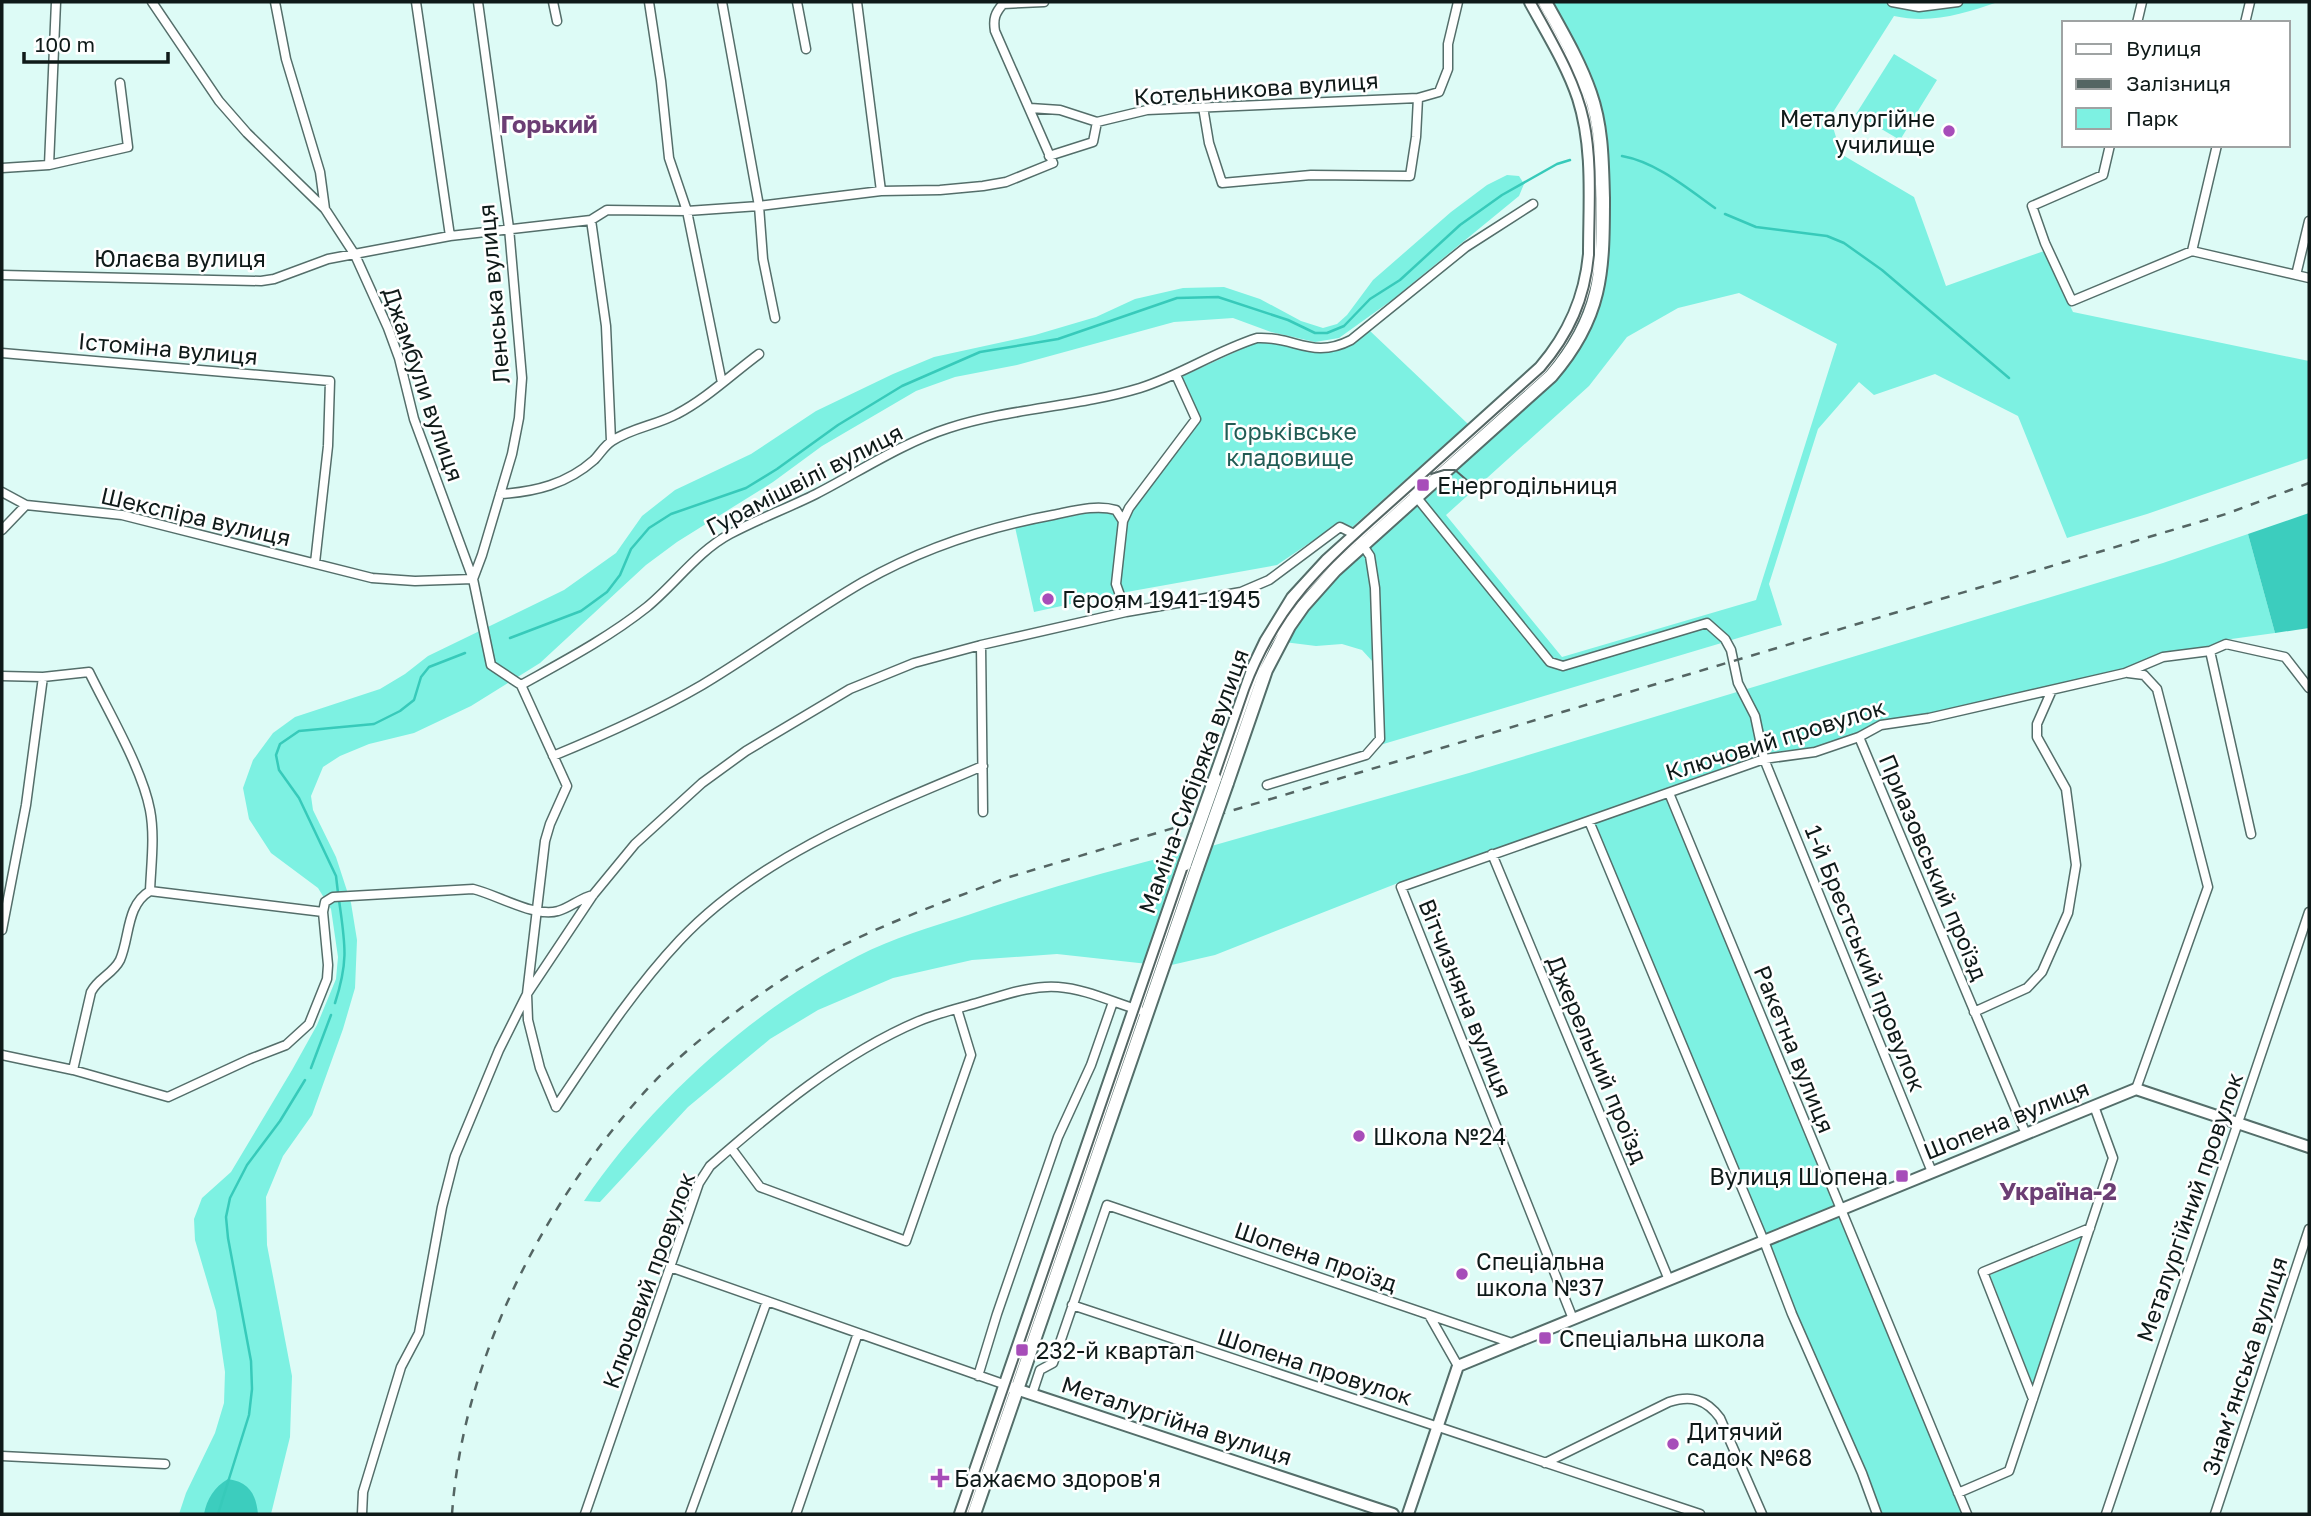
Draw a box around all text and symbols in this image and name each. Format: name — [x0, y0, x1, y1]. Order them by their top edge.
scale bar — [24, 21, 168, 65]
legend — [2062, 21, 2290, 147]
text: 100 m — [35, 31, 95, 57]
text: Вулиця — [2126, 35, 2202, 61]
street label: Котельникова вулиця — [1133, 65, 1379, 111]
text: Залізниця — [2126, 70, 2231, 96]
place label: Металургійне училище — [1780, 104, 1935, 158]
text: Парк — [2126, 105, 2179, 131]
district label: Горький — [500, 109, 598, 138]
marker: Металургійне училище — [1941, 123, 1957, 139]
street label: Ленська вулиця — [471, 203, 515, 385]
street label: Юлаєва вулиця — [94, 244, 266, 272]
street label: Джамбули вулиця — [378, 283, 470, 485]
street label: Істоміна вулиця — [77, 326, 259, 370]
street label: Гурамішвілі вулиця — [701, 417, 907, 541]
park label: Горьківське кладовище — [1223, 417, 1357, 471]
place label: Енергодільниця — [1437, 471, 1618, 499]
marker: Енергодільниця — [1415, 477, 1431, 493]
street label: Шекспіра вулиця — [98, 481, 294, 551]
place label: Героям 1941-1945 — [1062, 585, 1261, 613]
marker: Героям 1941-1945 — [1040, 591, 1056, 607]
street label: Маміна-Сибіряка вулиця — [1132, 645, 1254, 917]
street label: Ключовий провулок — [1662, 692, 1888, 786]
street label: Приазовський проїзд — [1874, 750, 1994, 984]
street label: 1-й Брестський провулок — [1800, 821, 1932, 1095]
street label: Вітчизняна вулиця — [1413, 895, 1519, 1101]
street label: Джерельний проїзд — [1542, 951, 1654, 1167]
street label: Ракетна вулиця — [1749, 961, 1841, 1137]
street label: Металургійний провулок — [2130, 1069, 2248, 1345]
street label: Шопена вулиця — [1919, 1073, 2093, 1165]
place label: Школа №24 — [1373, 1122, 1506, 1150]
marker: Школа №24 — [1351, 1128, 1367, 1144]
place label: Вулиця Шопена — [1709, 1162, 1888, 1190]
street label: Ключовий провулок — [596, 1168, 700, 1392]
marker: Вулиця Шопена — [1894, 1168, 1910, 1184]
district label: Україна-2 — [1999, 1176, 2117, 1205]
street label: Шопена проїзд — [1231, 1215, 1401, 1297]
place label: Спеціальна школа №37 — [1476, 1247, 1605, 1301]
street label: Знам’янська вулиця — [2195, 1253, 2293, 1479]
marker: Спеціальна школа №37 — [1454, 1266, 1470, 1282]
street label: Шопена провулок — [1214, 1321, 1416, 1411]
place label: Спеціальна школа — [1559, 1324, 1765, 1352]
marker: Спеціальна школа — [1537, 1330, 1553, 1346]
place label: 232-й квартал — [1036, 1336, 1195, 1364]
marker: 232-й квартал — [1014, 1342, 1030, 1358]
street label: Металургійна вулиця — [1058, 1369, 1296, 1471]
place label: Дитячий садок №68 — [1687, 1417, 1812, 1471]
marker: Дитячий садок №68 — [1665, 1436, 1681, 1452]
place label: Бажаємо здоров'я — [954, 1464, 1161, 1492]
marker: Бажаємо здоров'я — [932, 1470, 948, 1486]

